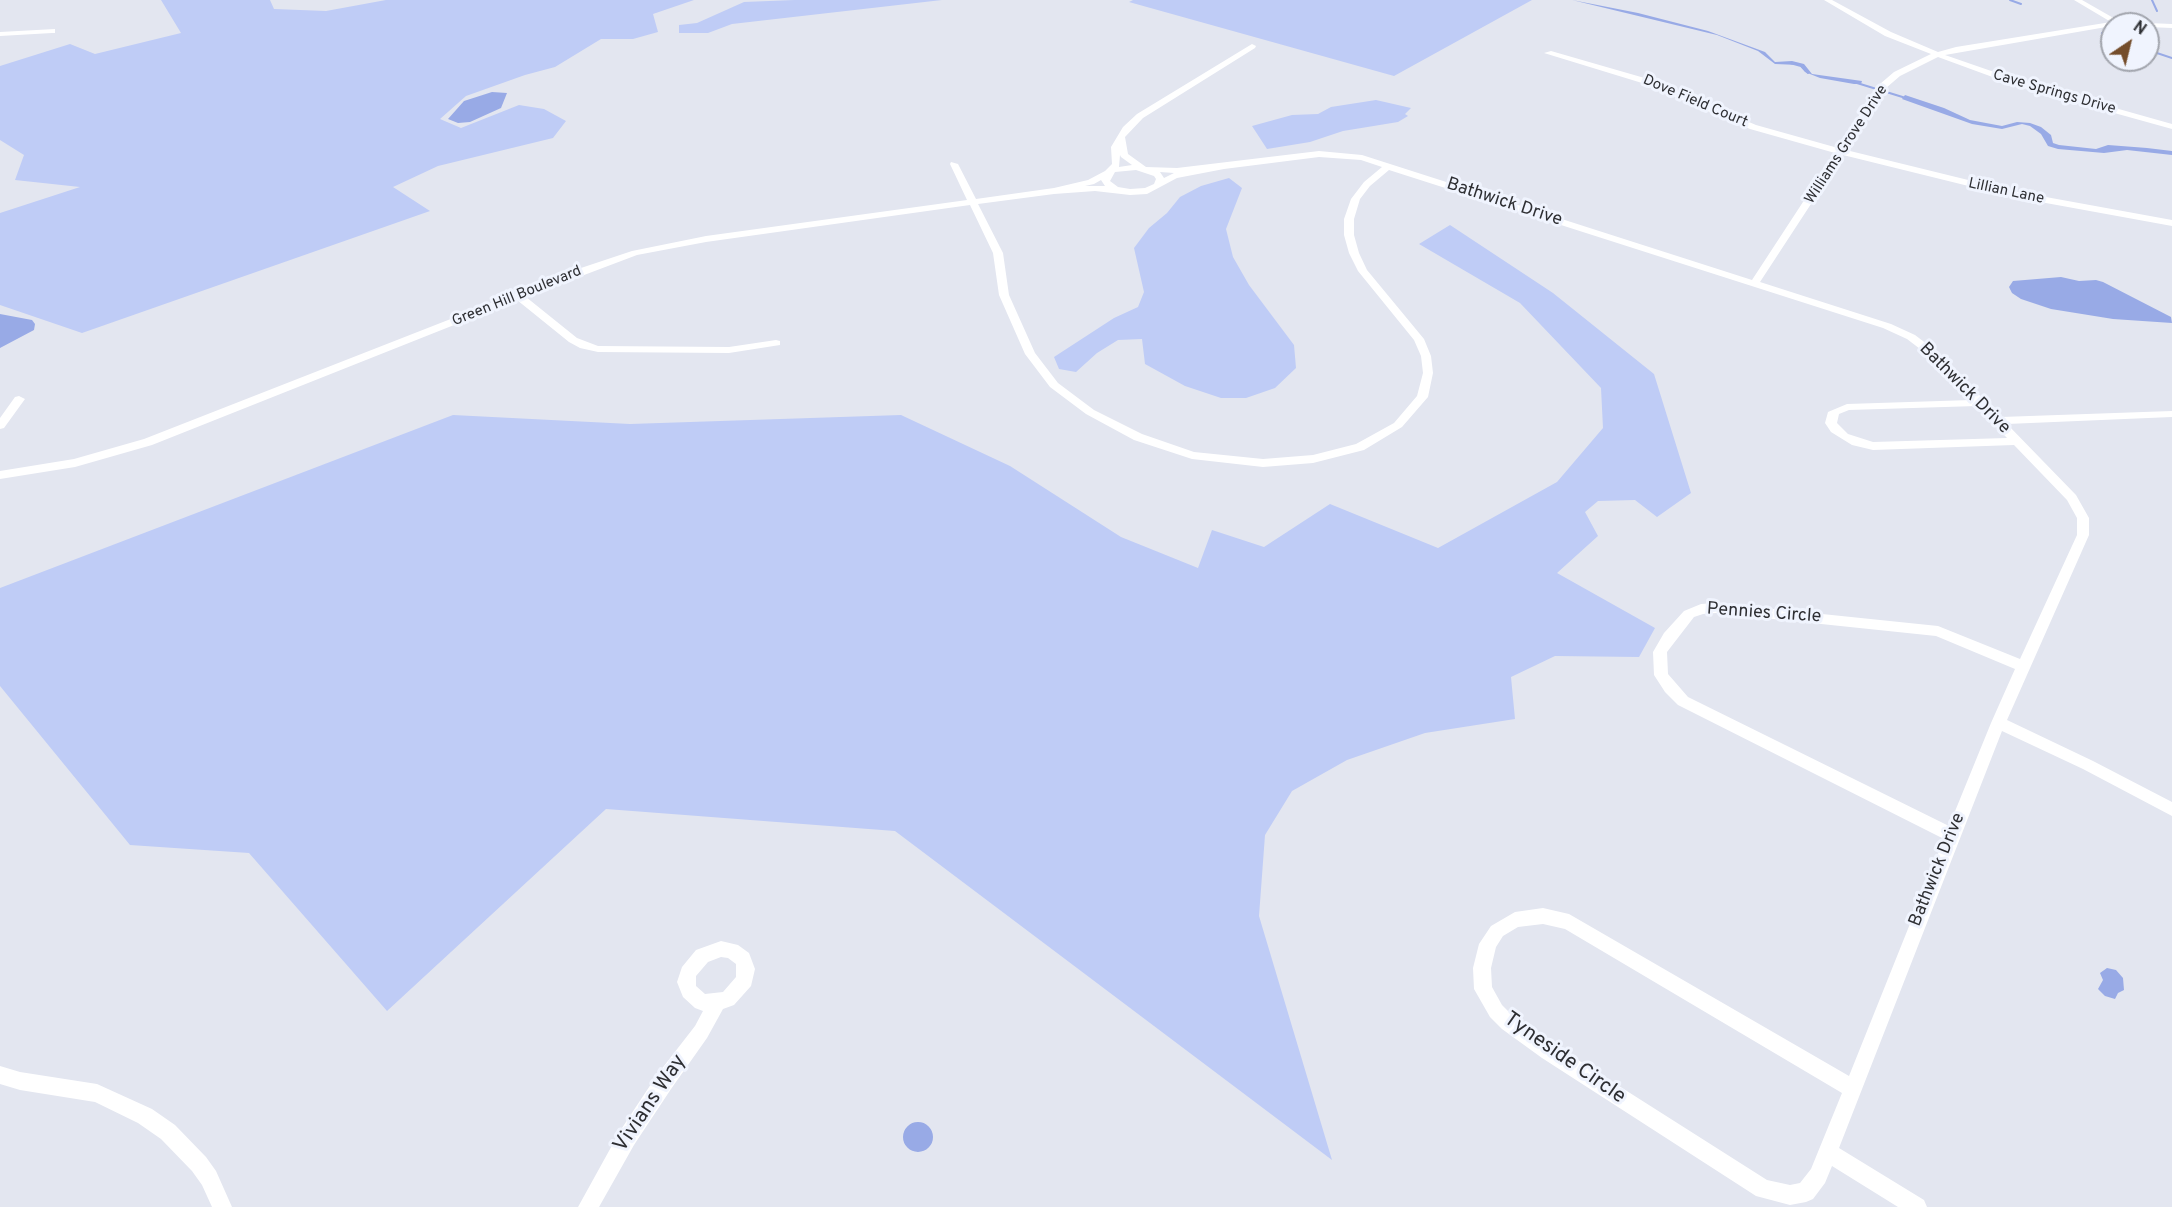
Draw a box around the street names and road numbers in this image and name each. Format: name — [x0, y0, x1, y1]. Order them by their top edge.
street label: Cave Springs Drive — [1991, 67, 2117, 119]
street label: Dove Field Court — [1640, 72, 1750, 132]
street label: Williams Grove Drive — [1802, 82, 1892, 208]
street label: Bathwick Drive — [1443, 174, 1565, 232]
street label: Lillian Lane — [1966, 175, 2046, 209]
street label: Green Hill Boulevard — [450, 263, 584, 331]
street label: Bathwick Drive — [1914, 339, 2014, 439]
street label: Pennies Circle — [1706, 599, 1822, 629]
street label: Bathwick Drive — [1905, 810, 1971, 930]
street label: Tyneside Circle — [1498, 1008, 1630, 1110]
street label: Vivians Way — [609, 1050, 693, 1158]

